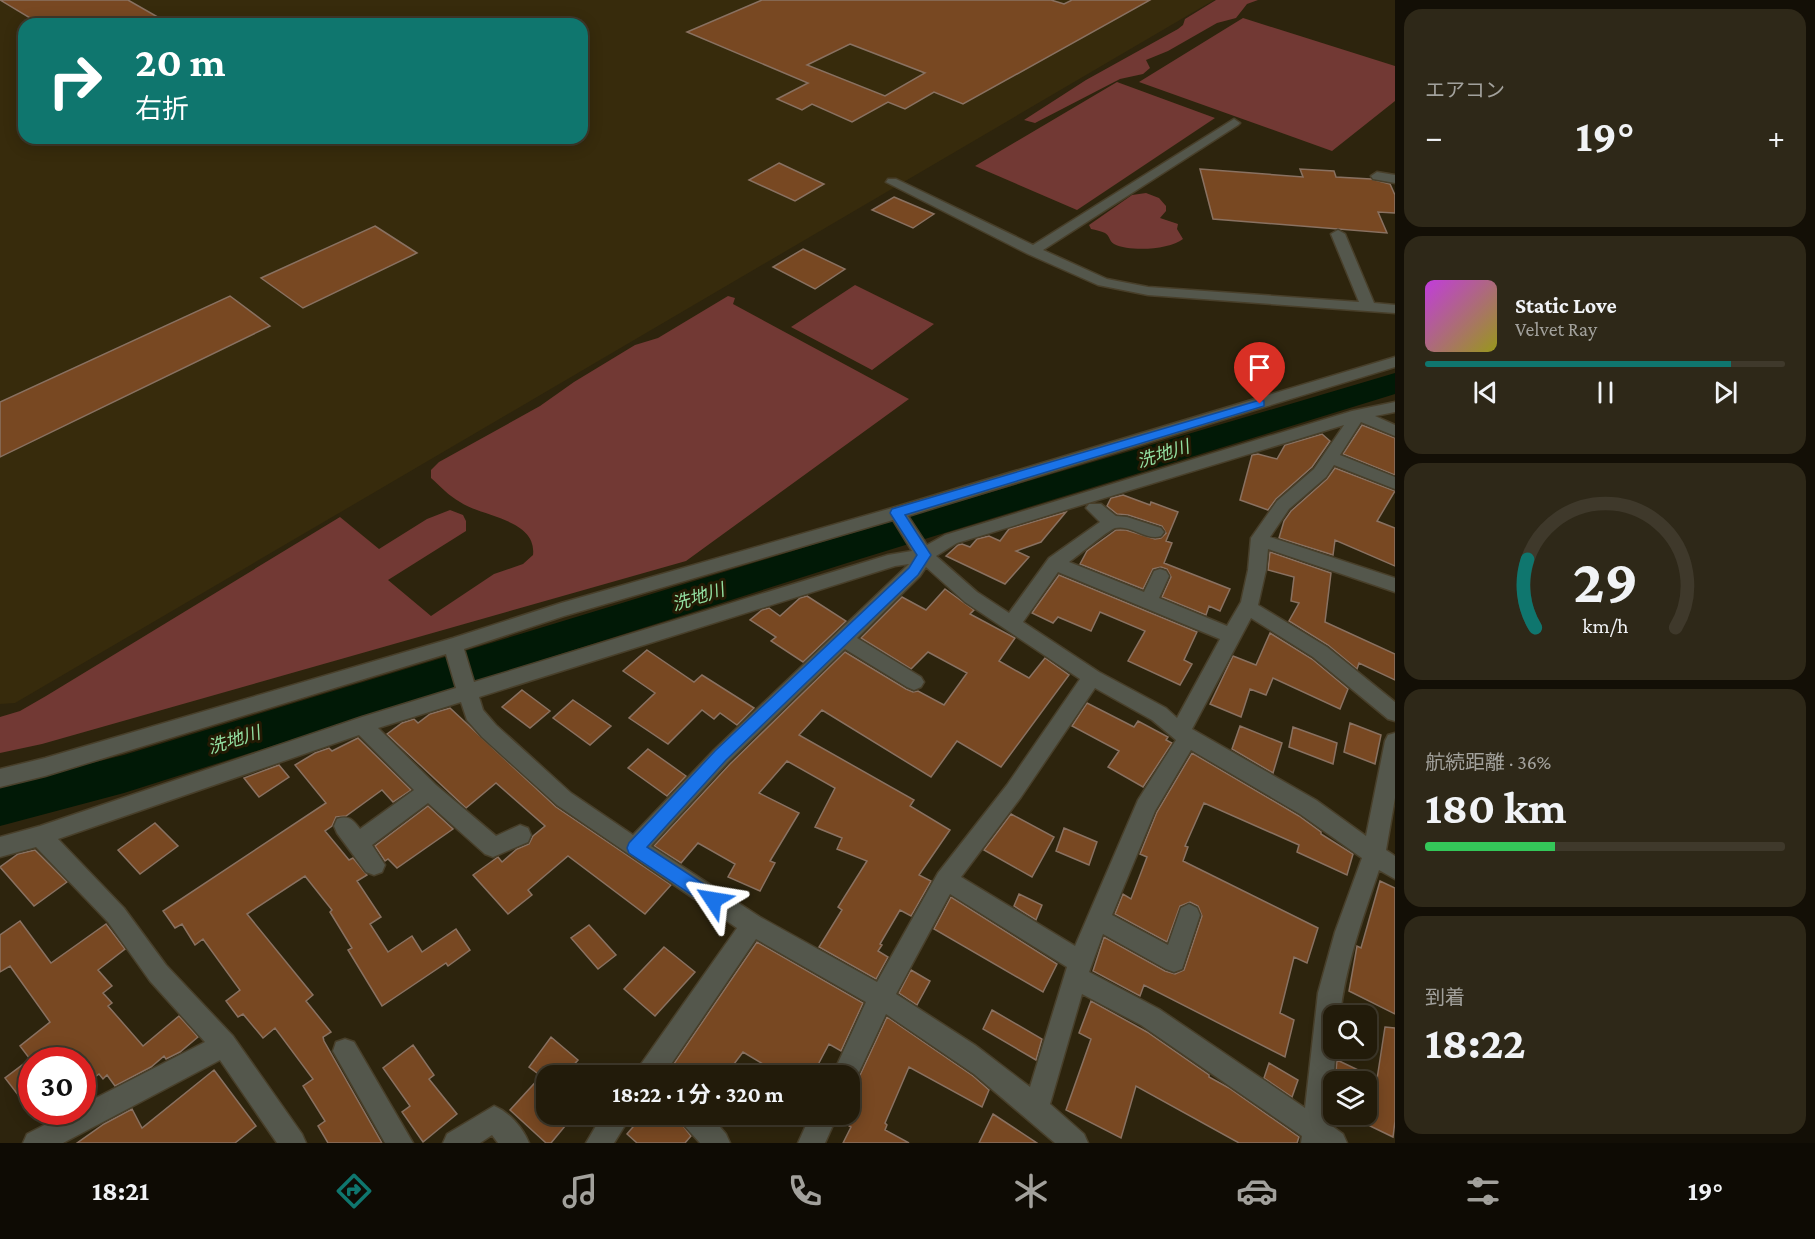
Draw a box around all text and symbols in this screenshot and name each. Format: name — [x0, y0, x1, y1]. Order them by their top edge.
text: 20 m — [135, 38, 226, 85]
icon: right — [36, 42, 114, 120]
text: エアコン — [1425, 79, 1505, 101]
text: 右折 — [135, 94, 189, 124]
text: 19° — [1576, 111, 1634, 161]
text: − — [1425, 118, 1442, 155]
text: + — [1768, 118, 1785, 155]
text: Static Love — [1515, 293, 1617, 318]
text: Velvet Ray — [1515, 318, 1597, 340]
pin — [1234, 342, 1285, 404]
icon: arrive — [1243, 351, 1276, 384]
icon: previous — [1469, 376, 1502, 409]
icon: pause — [1589, 376, 1622, 409]
icon: next — [1709, 376, 1742, 409]
water label: 洗地川 — [1134, 436, 1194, 471]
text: 29 — [1572, 547, 1638, 616]
water label: 洗地川 — [669, 579, 729, 614]
text: km/h — [1582, 615, 1629, 639]
water label: 洗地川 — [205, 722, 265, 757]
text: 航続距離 · 36% — [1425, 751, 1551, 773]
text: 180 km — [1425, 783, 1567, 833]
position arrow — [681, 868, 745, 932]
text: 到着 — [1425, 986, 1465, 1008]
map controls — [1323, 1005, 1377, 1125]
button: search — [1323, 1005, 1377, 1059]
text: 18:22 — [1425, 1018, 1526, 1068]
speed limit sign: 30 — [18, 1047, 96, 1125]
button: layers — [1323, 1071, 1377, 1125]
text: 18:22 · 1 分 · 320 m — [612, 1082, 784, 1107]
icon: directions — [333, 1170, 375, 1212]
icon: music — [559, 1170, 601, 1212]
icon: phone — [784, 1170, 826, 1212]
icon: climate — [1010, 1170, 1052, 1212]
icon: car — [1236, 1170, 1278, 1212]
icon: filters — [1462, 1170, 1504, 1212]
text: 18:21 — [92, 1176, 149, 1206]
text: 19° — [1688, 1176, 1723, 1206]

